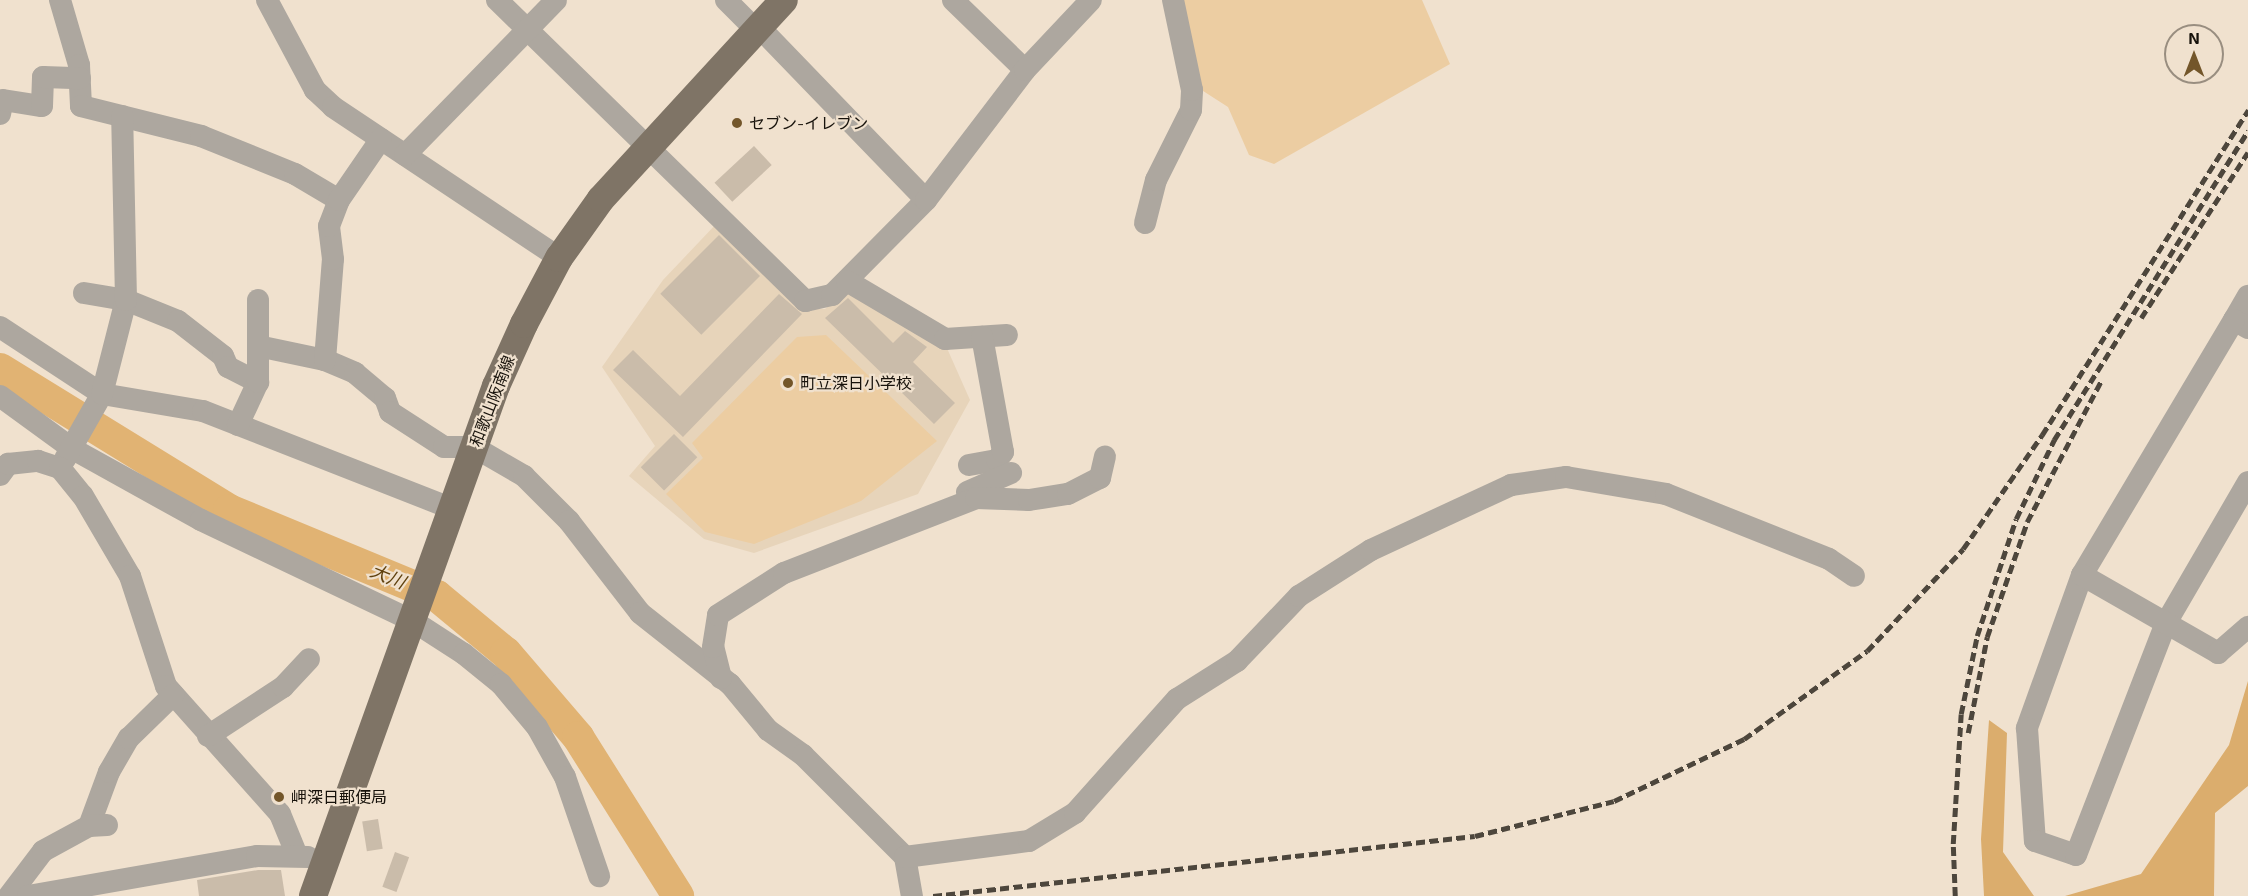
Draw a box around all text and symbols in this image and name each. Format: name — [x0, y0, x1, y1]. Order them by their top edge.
north arrow — [2164, 24, 2224, 84]
text: N — [2188, 28, 2200, 47]
place label: セブン-イレブン — [749, 113, 868, 133]
marker: セブン-イレブン — [730, 116, 744, 130]
street label: 和歌山阪南線 — [466, 353, 518, 449]
place label: 町立深日小学校 — [800, 373, 912, 393]
marker: 町立深日小学校 — [781, 376, 795, 390]
water label: 大川 — [367, 559, 409, 593]
place label: 岬深日郵便局 — [291, 787, 387, 807]
marker: 岬深日郵便局 — [272, 790, 286, 804]

